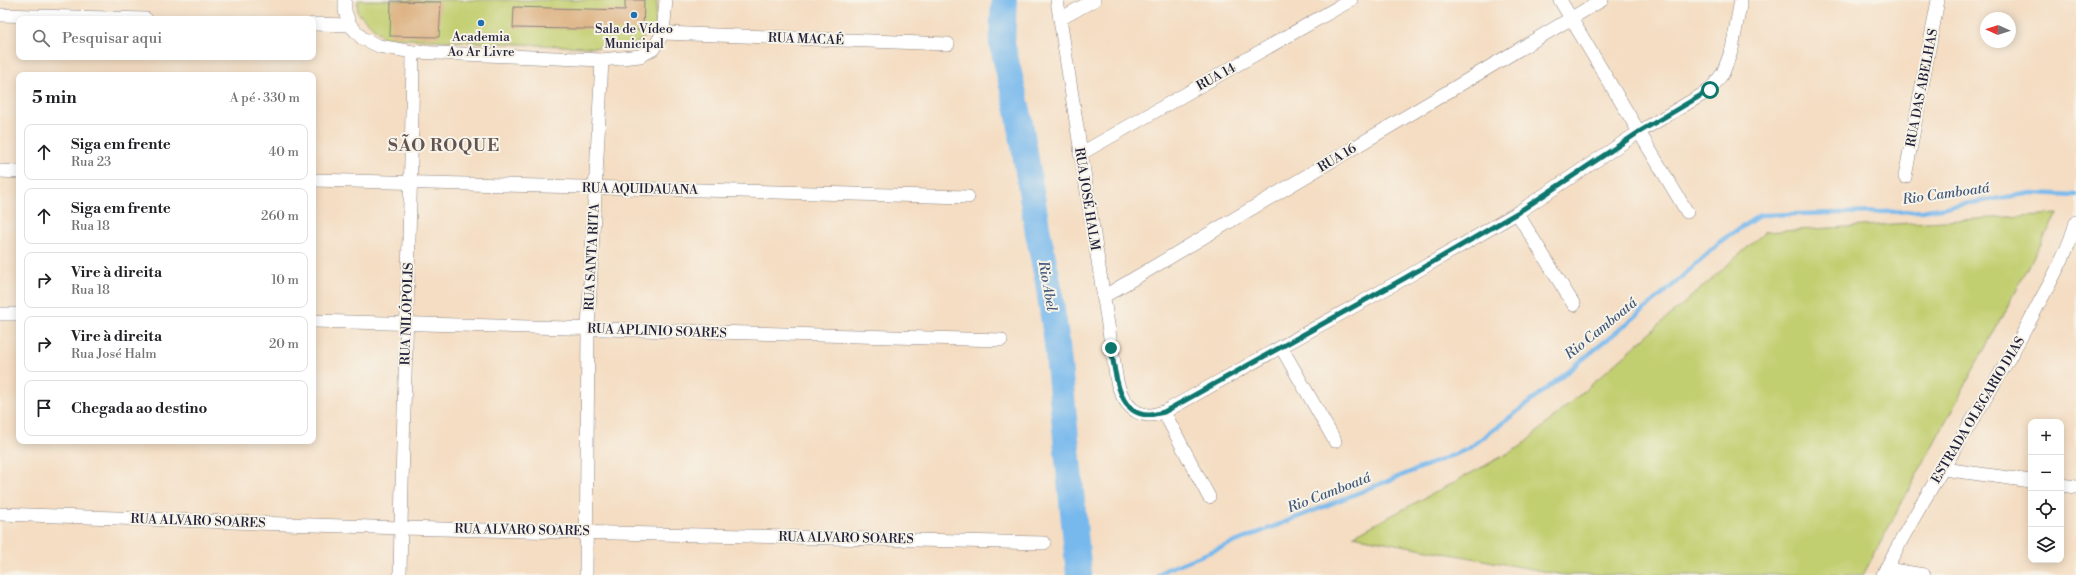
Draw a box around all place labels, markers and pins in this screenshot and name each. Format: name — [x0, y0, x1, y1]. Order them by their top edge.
marker: Sala de Vídeo Municipal — [629, 10, 639, 20]
marker: Academia Ao Ar Livre — [476, 18, 486, 28]
place label: Sala de Vídeo Municipal — [595, 21, 673, 52]
place label: Academia Ao Ar Livre — [446, 29, 515, 60]

